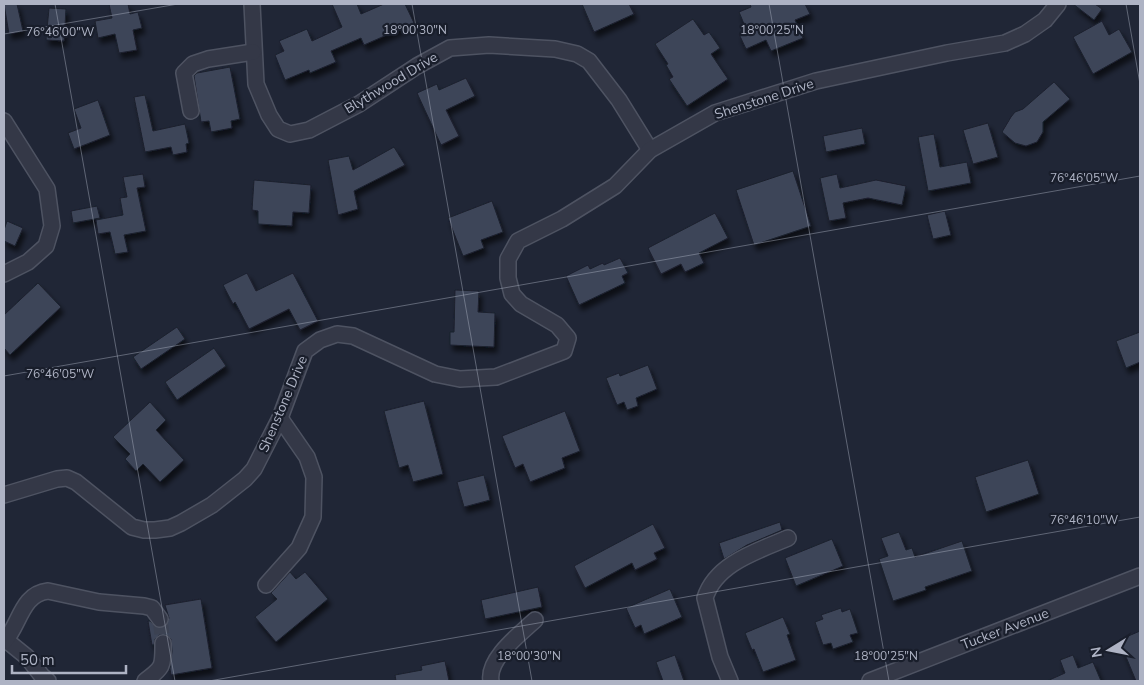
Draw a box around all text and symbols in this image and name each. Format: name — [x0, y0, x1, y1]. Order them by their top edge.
text: 18°00'30"N — [383, 22, 447, 38]
text: 18°00'25"N — [740, 22, 804, 38]
text: 76°46'00"W — [26, 24, 94, 40]
street label: Blythwood Drive — [341, 48, 441, 118]
street label: Shenstone Drive — [712, 74, 816, 124]
text: 76°46'05"W — [1050, 170, 1118, 186]
street label: Shenstone Drive — [254, 353, 312, 455]
text: 76°46'05"W — [26, 366, 94, 382]
text: 76°46'10"W — [1050, 512, 1118, 528]
street label: Tucker Avenue — [959, 604, 1051, 654]
north arrow — [1084, 625, 1134, 675]
scale bar — [12, 642, 126, 674]
text: N — [1086, 645, 1107, 659]
text: 18°00'30"N — [497, 648, 561, 664]
text: 18°00'25"N — [854, 648, 918, 664]
text: 50 m — [20, 650, 55, 670]

